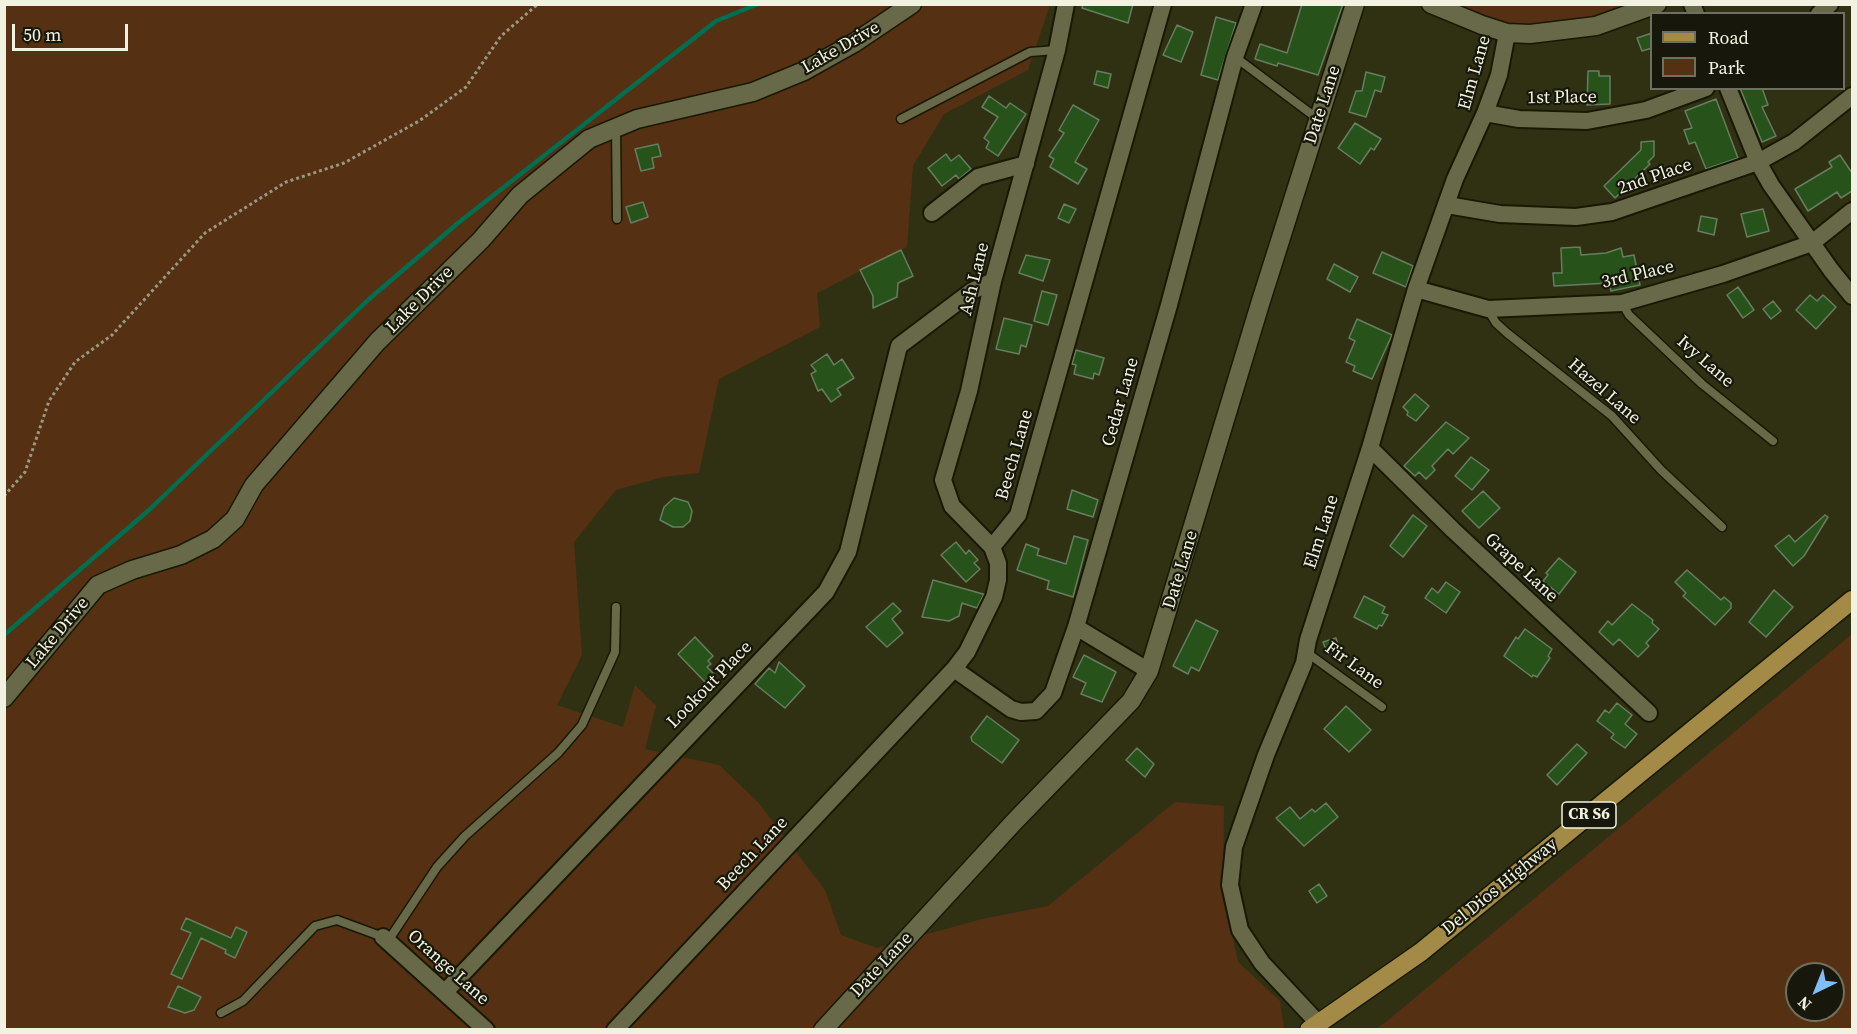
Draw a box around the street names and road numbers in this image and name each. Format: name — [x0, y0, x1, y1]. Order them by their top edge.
street label: Lake Drive — [798, 17, 884, 79]
street label: Elm Lane — [1454, 33, 1496, 113]
street label: Date Lane — [1300, 63, 1346, 147]
street label: 1st Place — [1527, 87, 1597, 109]
street label: 2nd Place — [1615, 154, 1695, 200]
street label: Ash Lane — [956, 240, 994, 318]
street label: 3rd Place — [1600, 256, 1676, 294]
street label: Lake Drive — [382, 262, 458, 338]
street label: Ivy Lane — [1672, 331, 1738, 393]
street label: Hazel Lane — [1563, 354, 1645, 430]
street label: Cedar Lane — [1098, 355, 1144, 449]
street label: Beech Lane — [992, 407, 1038, 503]
street label: Elm Lane — [1300, 492, 1344, 572]
street label: Date Lane — [1159, 528, 1203, 612]
street label: Grape Lane — [1480, 529, 1562, 607]
street label: Lake Drive — [22, 593, 94, 673]
street label: Lookout Place — [663, 637, 757, 733]
street label: Fir Lane — [1320, 637, 1388, 695]
road number: CR S6 — [1562, 802, 1616, 828]
street label: Beech Lane — [713, 813, 793, 895]
street label: Del Dios Highway — [1438, 834, 1562, 940]
street label: Orange Lane — [403, 926, 493, 1010]
street label: Date Lane — [846, 928, 918, 1002]

